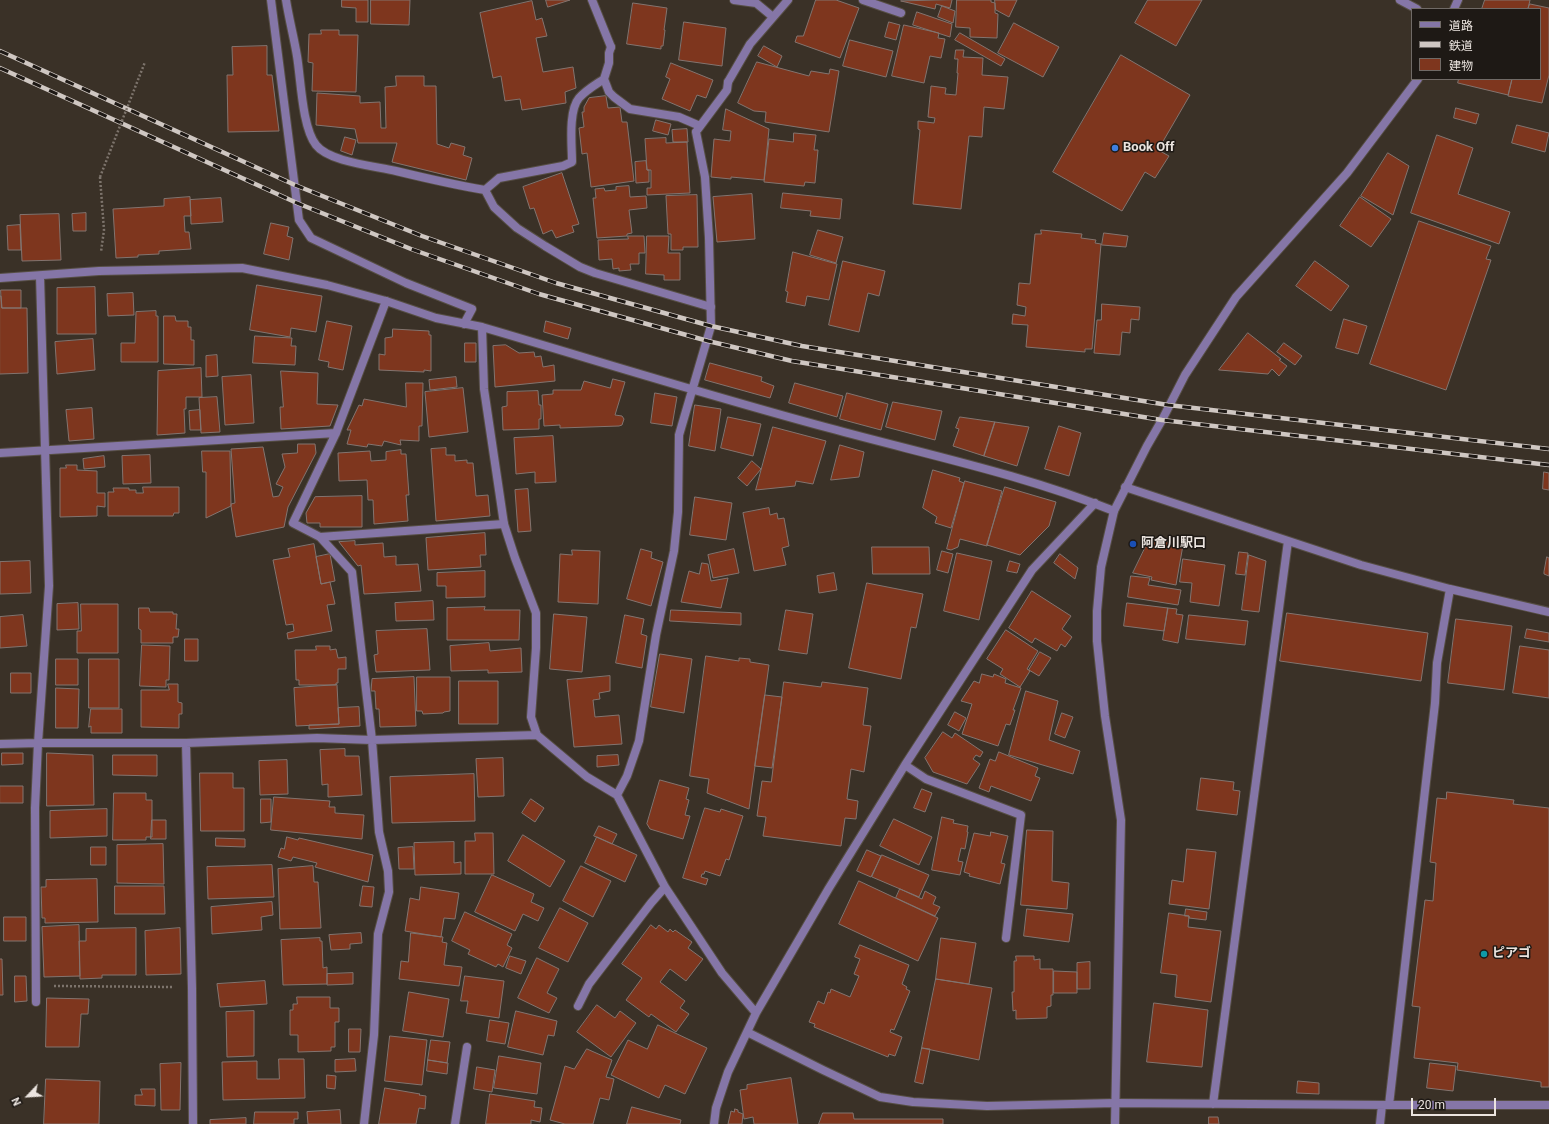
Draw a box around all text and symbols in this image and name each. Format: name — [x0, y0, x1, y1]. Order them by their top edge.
legend — [1411, 8, 1541, 80]
text: 道路 — [1449, 19, 1473, 33]
text: 鉄道 — [1449, 39, 1473, 53]
text: 建物 — [1449, 59, 1473, 73]
place label: Book Off — [1123, 140, 1174, 156]
marker: Book Off — [1110, 143, 1120, 153]
place label: 阿倉川駅口 — [1141, 536, 1206, 552]
marker: 阿倉川駅口 — [1128, 539, 1138, 549]
place label: ピアゴ — [1492, 946, 1531, 962]
marker: ピアゴ — [1479, 949, 1489, 959]
north arrow — [8, 1076, 48, 1116]
scale bar — [1413, 1090, 1498, 1116]
text: N — [9, 1095, 24, 1108]
text: 20 m — [1418, 1098, 1445, 1112]

